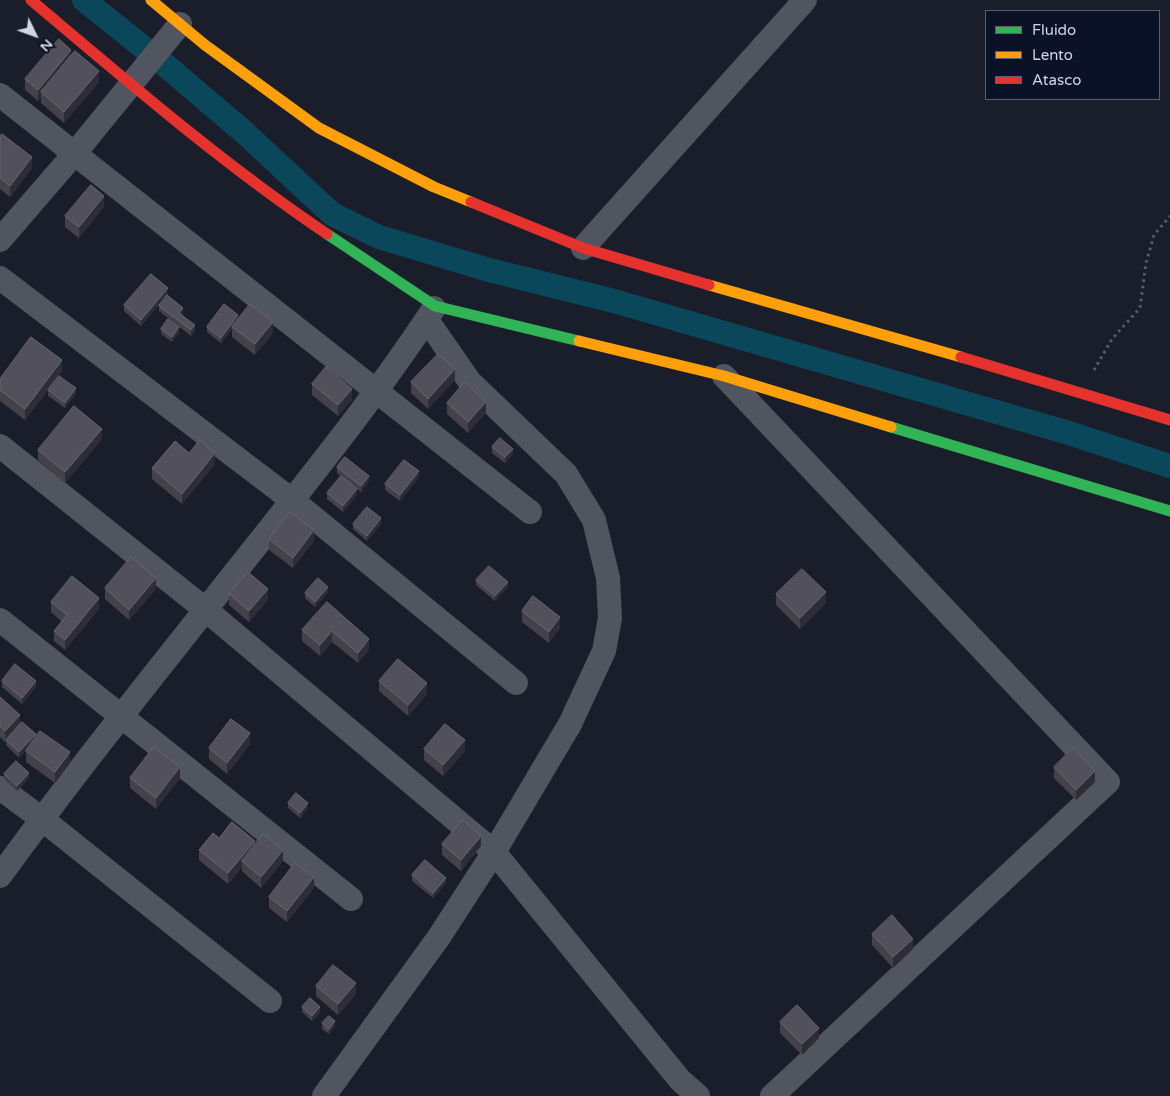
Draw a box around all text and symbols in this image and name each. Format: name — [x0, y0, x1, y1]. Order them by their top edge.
north arrow — [10, 10, 60, 60]
legend — [985, 10, 1160, 100]
text: Fluido — [1032, 21, 1076, 39]
text: N — [36, 36, 57, 55]
text: Lento — [1032, 46, 1073, 64]
text: Atasco — [1032, 71, 1081, 89]

